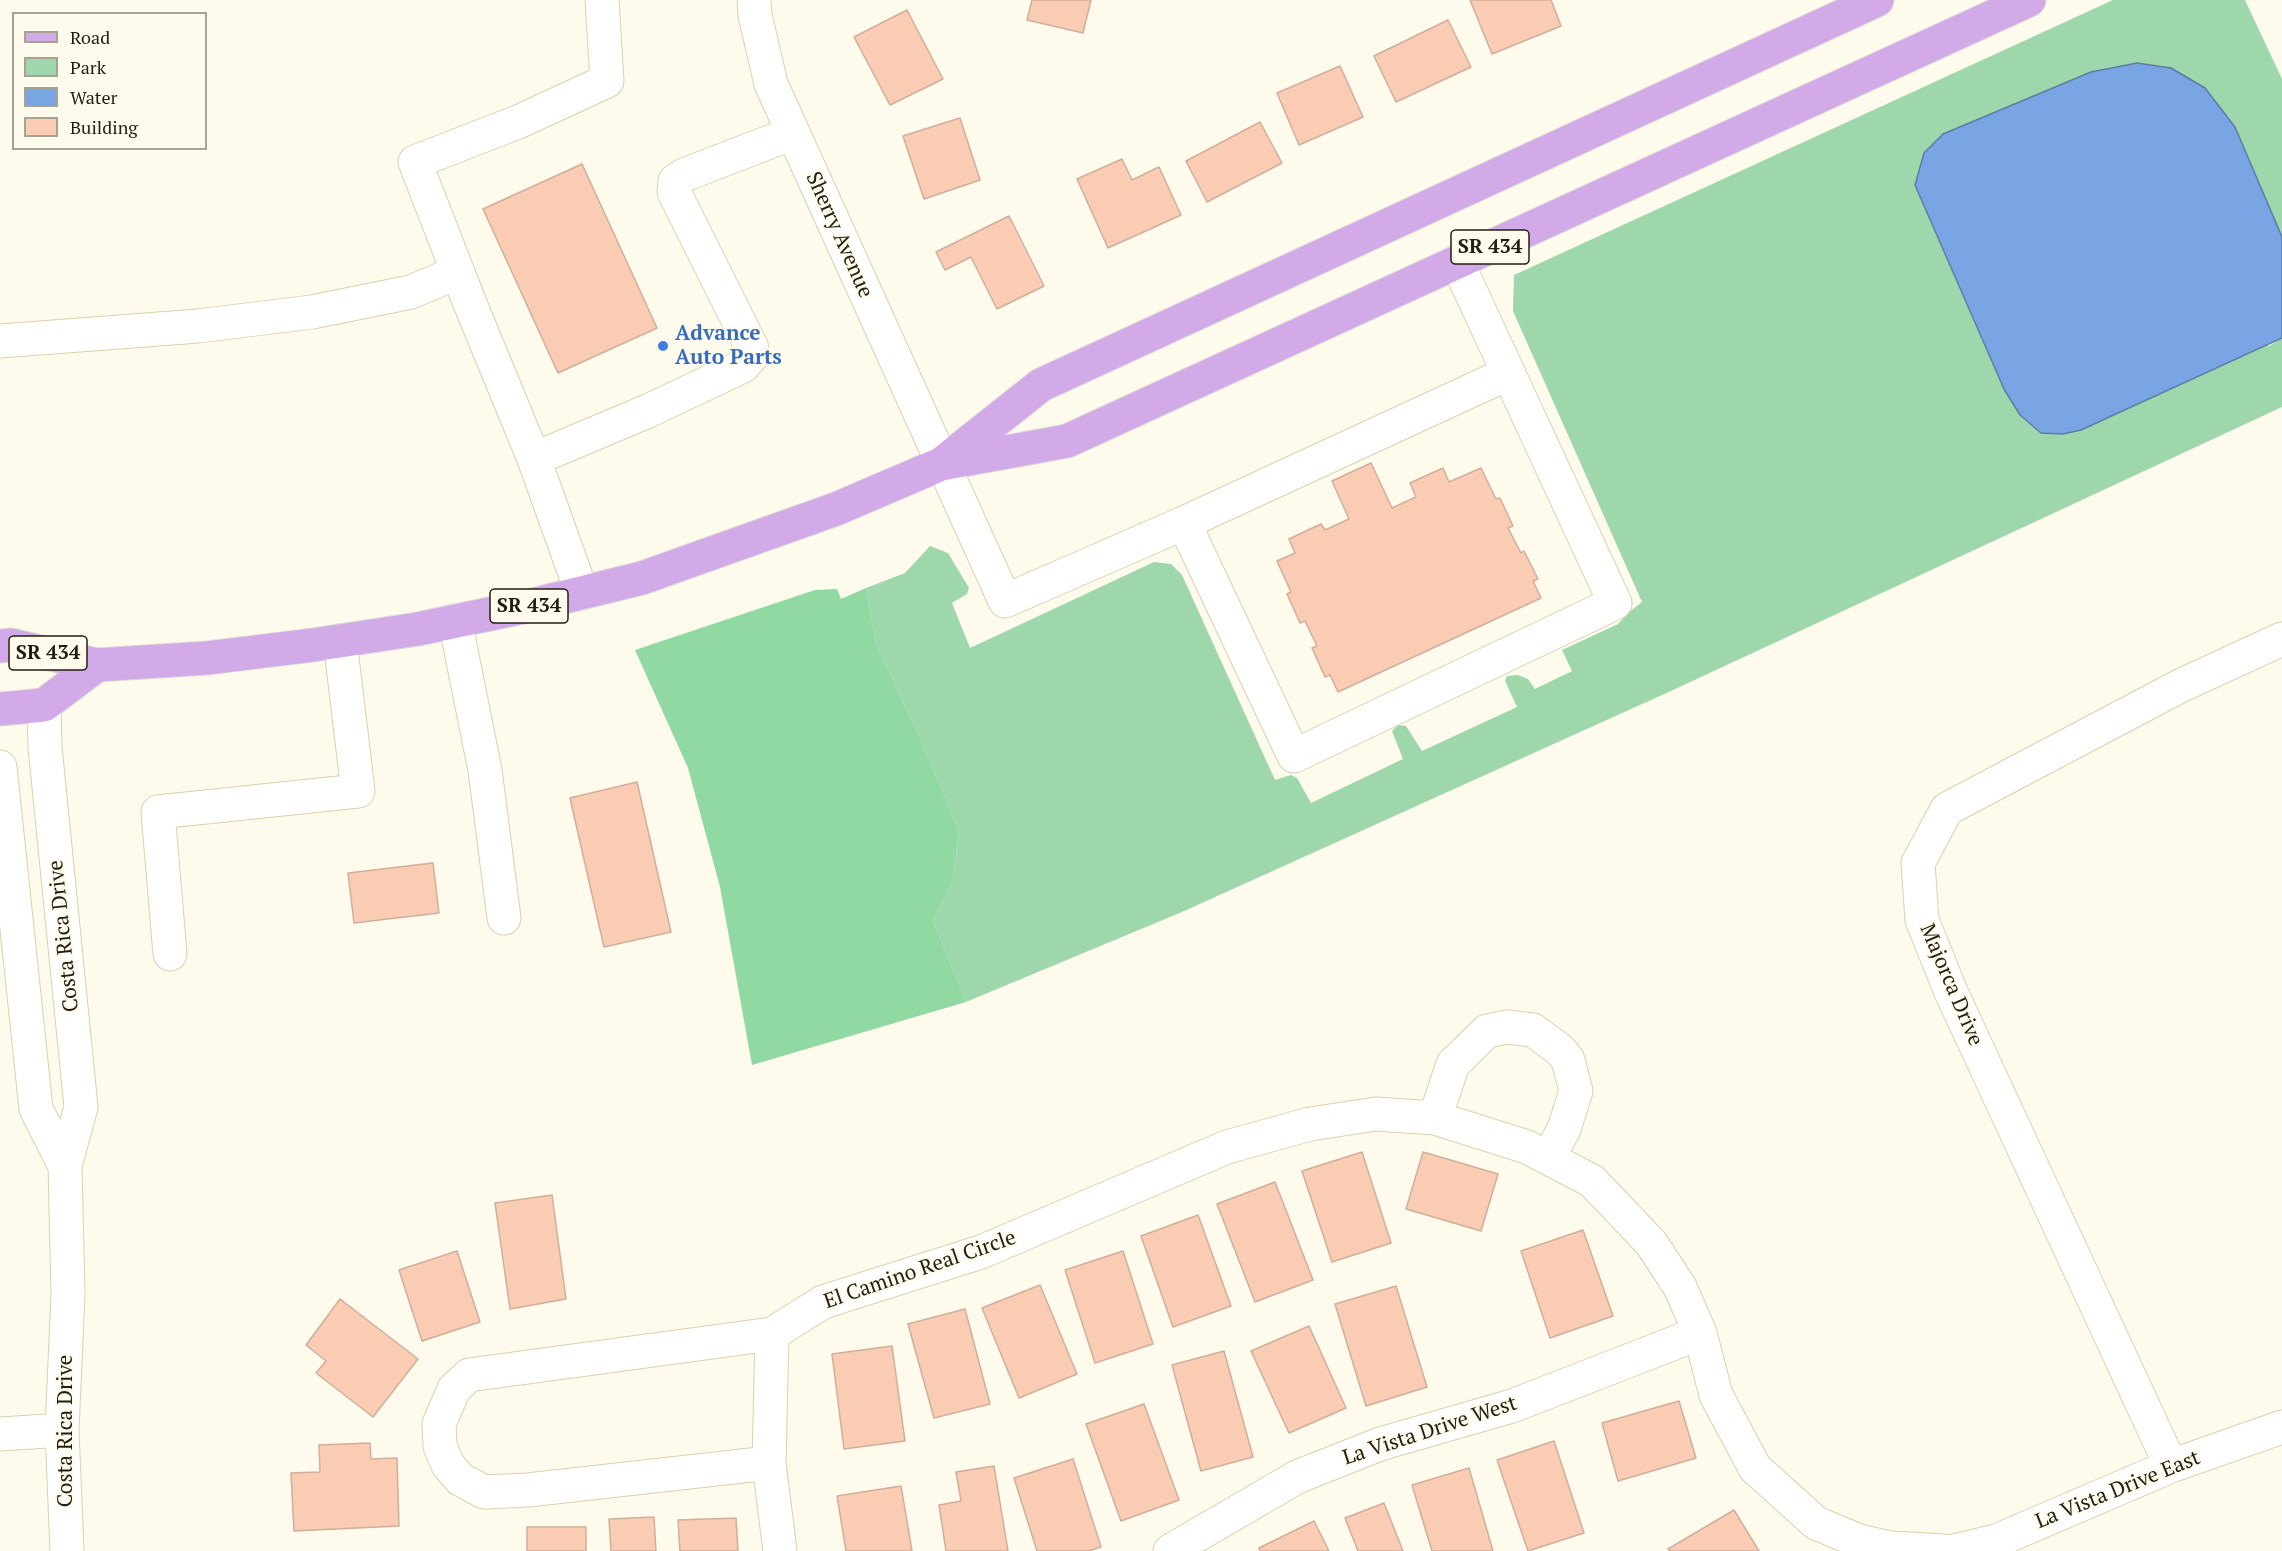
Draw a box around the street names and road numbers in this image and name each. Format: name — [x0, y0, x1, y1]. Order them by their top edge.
street label: Sherry Avenue — [800, 168, 878, 302]
road number: SR 434 — [1451, 230, 1529, 264]
road number: SR 434 — [490, 589, 568, 623]
road number: SR 434 — [9, 636, 87, 670]
street label: Costa Rica Drive — [43, 859, 85, 1013]
street label: Majorca Drive — [1914, 920, 1988, 1050]
street label: El Camino Real Circle — [821, 1225, 1019, 1315]
street label: Costa Rica Drive — [53, 1355, 79, 1507]
street label: La Vista Drive West — [1340, 1391, 1520, 1471]
street label: La Vista Drive East — [2032, 1445, 2204, 1535]

